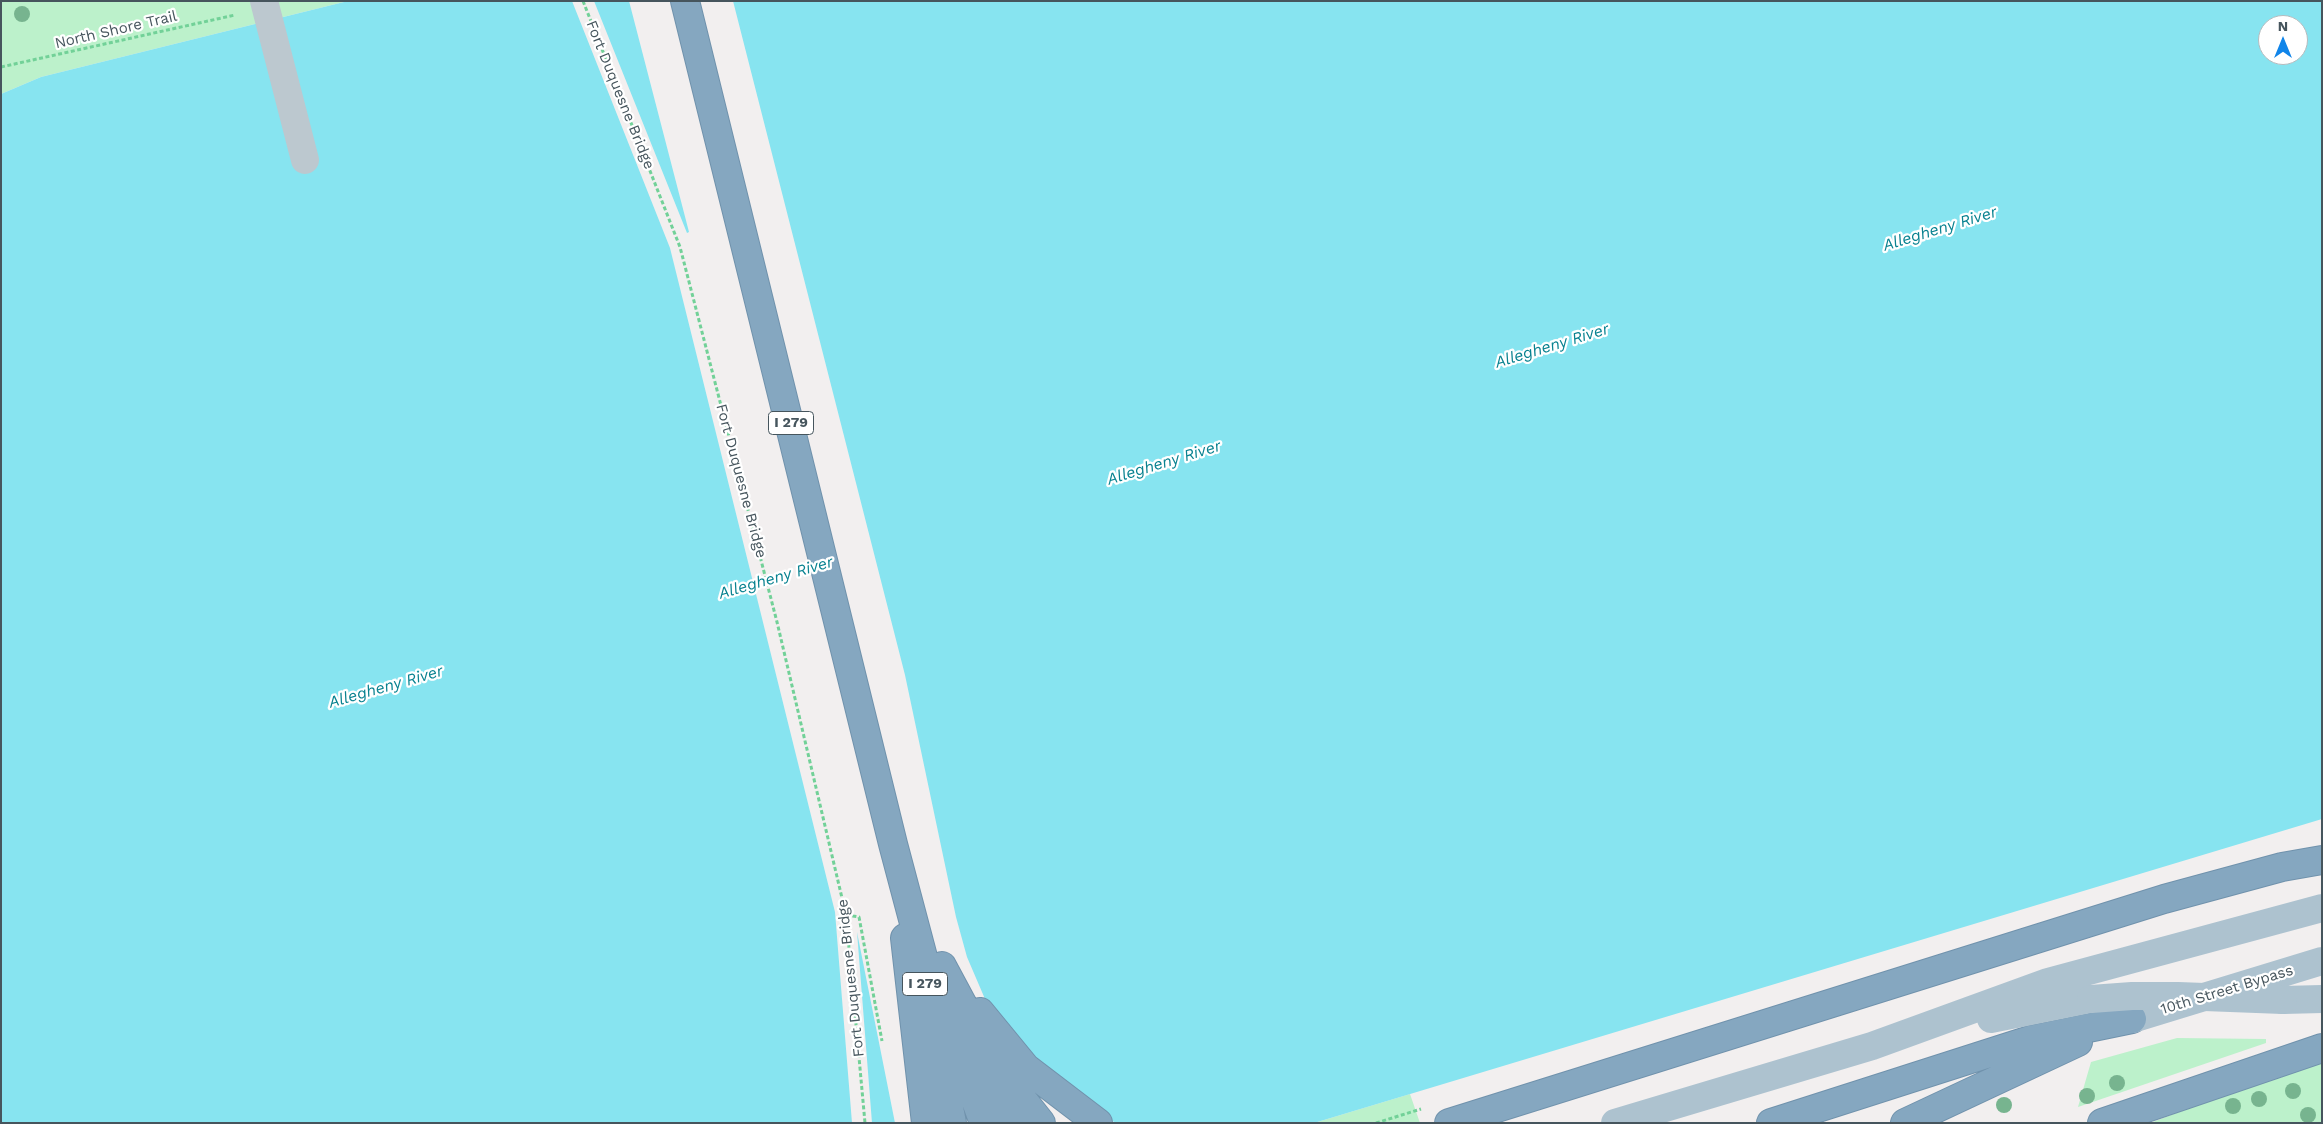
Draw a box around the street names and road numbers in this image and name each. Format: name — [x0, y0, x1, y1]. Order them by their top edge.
street label: North Shore Trail — [53, 7, 179, 53]
street label: Fort Duquesne Bridge — [582, 18, 658, 172]
street label: Fort Duquesne Bridge — [712, 402, 770, 560]
road number: I 279 — [768, 412, 814, 434]
street label: Fort Duquesne Bridge — [834, 898, 868, 1058]
street label: 10th Street Bypass — [2159, 961, 2295, 1019]
road number: I 279 — [902, 972, 948, 996]

